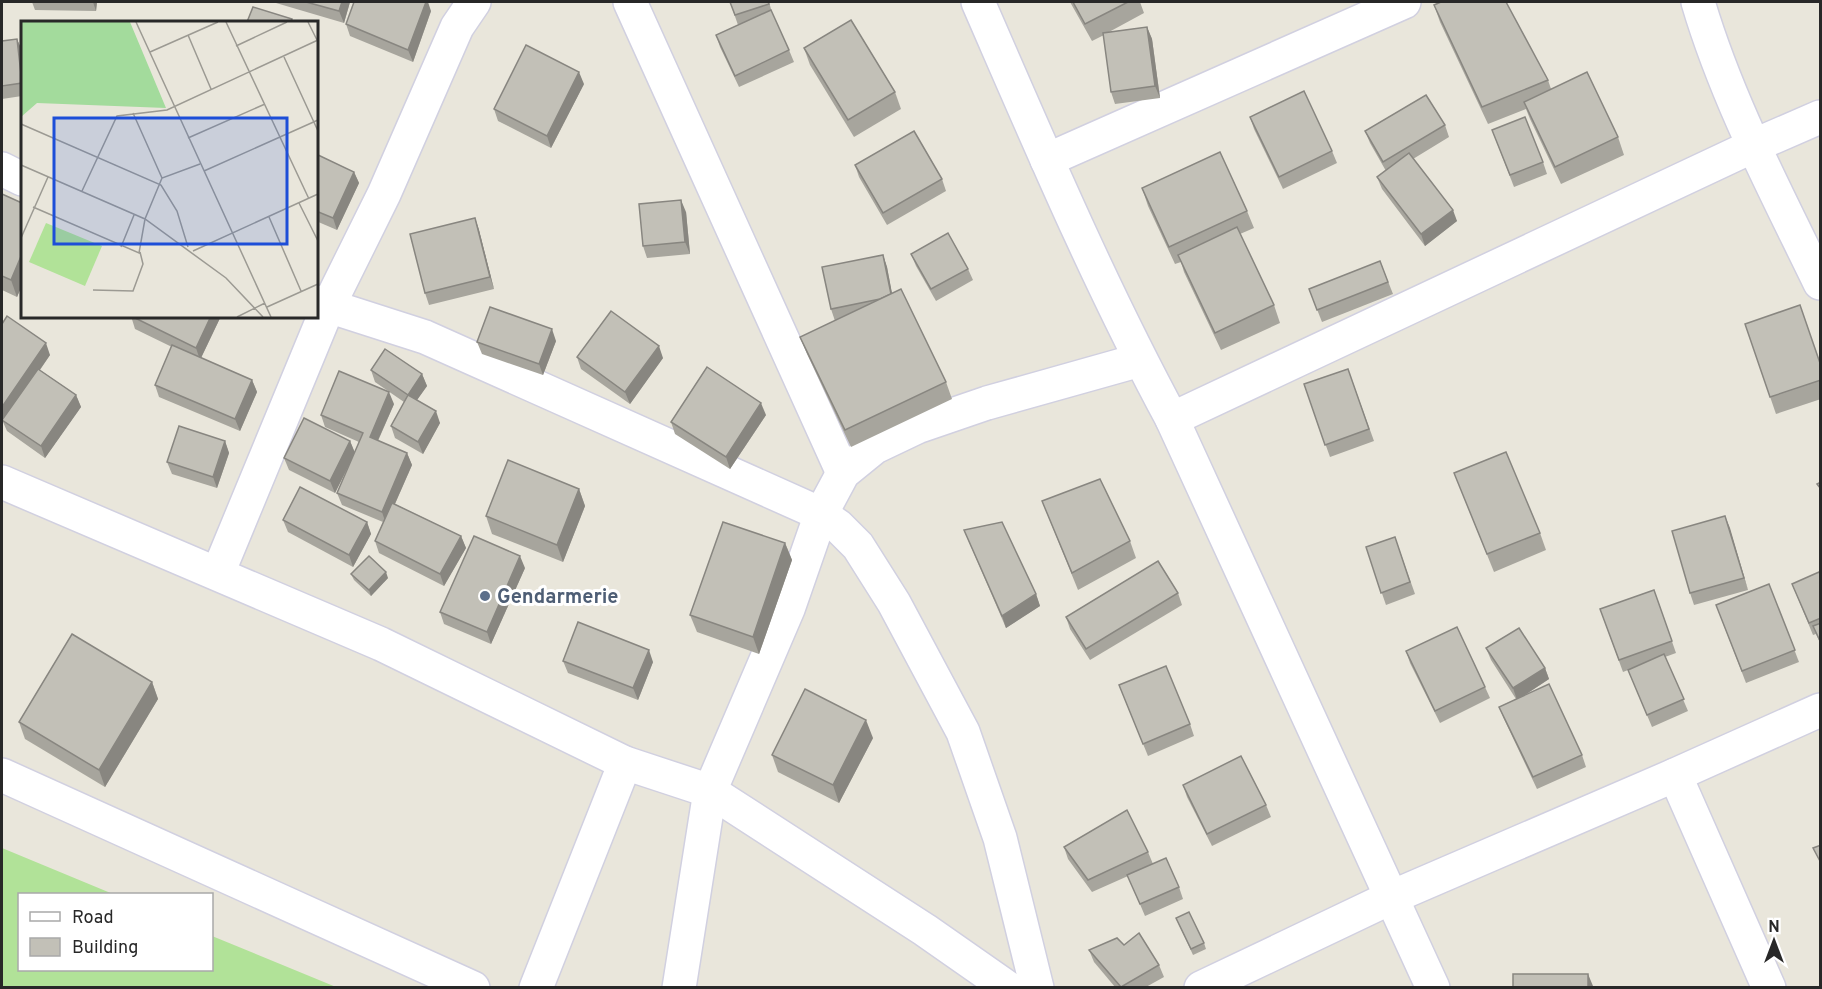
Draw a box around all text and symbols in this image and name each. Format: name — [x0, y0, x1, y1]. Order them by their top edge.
inset map — [21, 21, 318, 318]
place label: Gendarmerie — [497, 585, 619, 611]
marker: Gendarmerie — [478, 589, 492, 603]
legend — [18, 893, 213, 971]
text: Road — [72, 907, 114, 930]
north arrow — [1744, 911, 1804, 971]
text: N — [1768, 918, 1780, 938]
text: Building — [72, 937, 138, 960]

